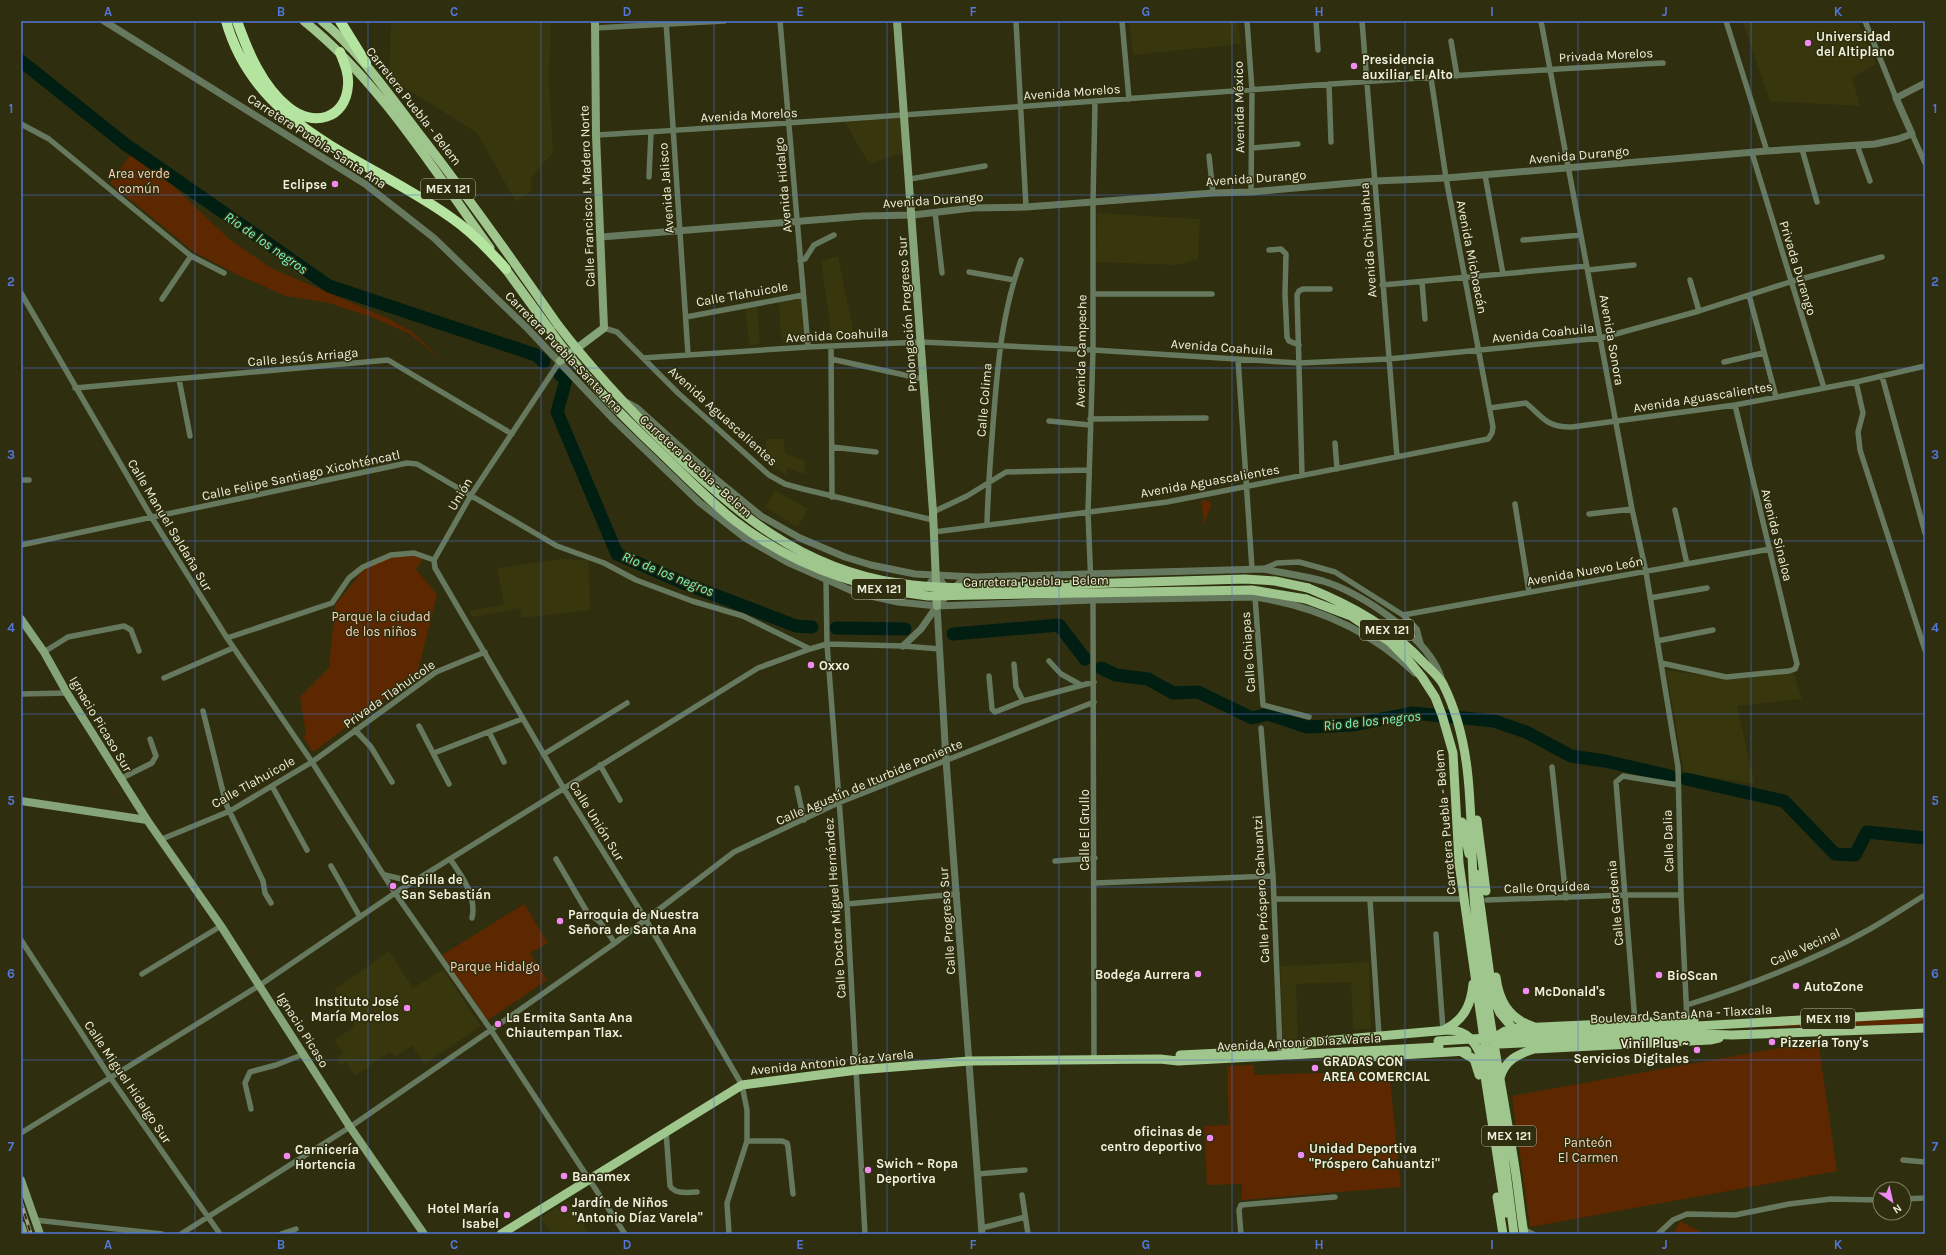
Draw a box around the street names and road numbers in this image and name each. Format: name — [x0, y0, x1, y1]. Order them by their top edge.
street label: Carretera Puebla - Belem — [363, 44, 465, 168]
street label: Privada Morelos — [1558, 45, 1654, 65]
street label: Avenida México — [1231, 61, 1247, 153]
street label: Avenida Morelos — [1023, 81, 1121, 103]
street label: Carretera Puebla-Santa Ana — [245, 90, 389, 192]
street label: Calle Francisco I. Madero Norte — [576, 105, 598, 287]
street label: Avenida Morelos — [700, 105, 798, 125]
street label: Avenida Hidalgo — [771, 137, 795, 233]
street label: Avenida Jalisco — [655, 142, 677, 234]
street label: Avenida Durango — [1528, 143, 1630, 167]
street label: Avenida Durango — [1205, 167, 1307, 189]
road number: MEX 121 — [421, 179, 475, 199]
street label: Avenida Chihuahua — [1356, 182, 1380, 298]
street label: Avenida Durango — [882, 189, 984, 211]
street label: Avenida Michoacán — [1454, 199, 1490, 315]
street label: Privada Durango — [1776, 219, 1820, 317]
street label: Prolongación Progreso Sur — [894, 235, 920, 392]
street label: Calle Tlahuicole — [695, 278, 790, 309]
street label: Carretera Puebla-Santa Ana — [502, 288, 626, 416]
street label: Avenida Sonora — [1597, 293, 1627, 387]
street label: Avenida Campeche — [1073, 294, 1089, 408]
street label: Avenida Coahuila — [1491, 320, 1595, 346]
street label: Avenida Coahuila — [785, 325, 889, 345]
street label: Avenida Coahuila — [1170, 336, 1274, 358]
street label: Calle Jesús Arriaga — [247, 345, 359, 369]
street label: Calle Colima — [973, 362, 995, 438]
street label: Avenida Aguascalientes — [666, 363, 781, 469]
street label: Avenida Aguascalientes — [1632, 379, 1774, 415]
street label: Carretera Puebla - Belem — [637, 412, 755, 520]
street label: Calle Felipe Santiago Xicohténcatl — [201, 447, 401, 503]
street label: Calle Manuel Saldaña Sur — [125, 456, 216, 594]
street label: Avenida Aguascalientes — [1139, 461, 1281, 501]
street label: Unión — [445, 475, 475, 513]
street label: Avenida Sinaloa — [1758, 487, 1796, 583]
street label: Avenida Nuevo León — [1526, 553, 1644, 589]
street label: Carretera Puebla - Belem — [963, 572, 1109, 590]
road number: MEX 121 — [852, 579, 906, 599]
street label: Calle Chiapas — [1238, 611, 1258, 693]
road number: MEX 121 — [1360, 620, 1414, 640]
street label: Privada Tlahuicole — [340, 657, 438, 731]
street label: Ignacio Picaso Sur — [66, 673, 136, 775]
street label: Calle Agustín de Iturbide Poniente — [774, 736, 965, 828]
street label: Carretera Puebla - Belem — [1431, 749, 1459, 895]
street label: Calle Tlahuicole — [209, 753, 298, 811]
street label: Calle Unión Sur — [567, 778, 628, 864]
street label: Calle El Grullo — [1077, 789, 1092, 871]
street label: Calle Dalia — [1659, 809, 1677, 873]
street label: Calle Próspero Cahuantzi — [1250, 815, 1272, 963]
street label: Calle Doctor Miguel Hernández — [821, 817, 849, 999]
street label: Calle Gardenia — [1604, 860, 1626, 946]
street label: Calle Progreso Sur — [936, 867, 958, 975]
street label: Calle Orquídea — [1504, 878, 1590, 897]
street label: Calle Vecinal — [1768, 925, 1842, 969]
street label: Ignacio Picaso — [274, 990, 332, 1070]
street label: Boulevard Santa Ana - Tlaxcala — [1590, 1002, 1772, 1026]
road number: MEX 119 — [1801, 1009, 1855, 1029]
street label: Calle Miguel Hidalgo Sur — [81, 1018, 175, 1146]
street label: Avenida Antonio Díaz Varela — [1217, 1030, 1381, 1054]
street label: Avenida Antonio Díaz Varela — [749, 1046, 915, 1078]
road number: MEX 121 — [1482, 1126, 1536, 1146]

